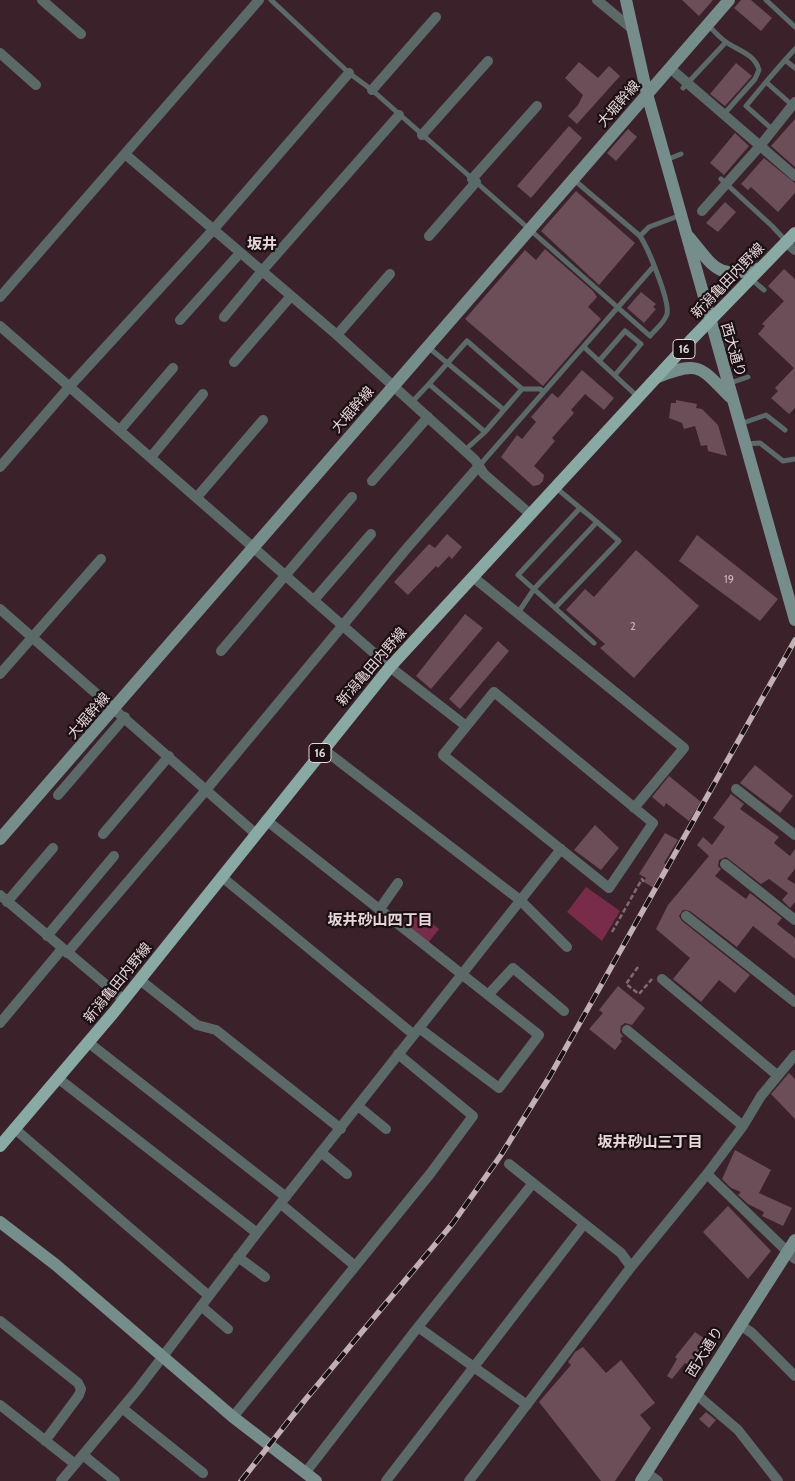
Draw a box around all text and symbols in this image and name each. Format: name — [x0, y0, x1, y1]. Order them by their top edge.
street label: 大堀幹線 — [594, 77, 644, 131]
district label: 坂井 — [247, 236, 277, 254]
street label: 新潟亀田内野線 — [688, 240, 768, 322]
street label: 西大通り — [717, 321, 749, 379]
road number: 16 — [673, 339, 695, 358]
street label: 大堀幹線 — [328, 383, 378, 437]
house number: 19 — [724, 573, 734, 587]
house number: 2 — [630, 620, 636, 634]
street label: 新潟亀田内野線 — [334, 625, 410, 709]
street label: 大堀幹線 — [64, 689, 114, 743]
road number: 16 — [309, 744, 331, 762]
district label: 坂井砂山四丁目 — [328, 912, 432, 930]
street label: 新潟亀田内野線 — [81, 940, 155, 1026]
district label: 坂井砂山三丁目 — [598, 1134, 702, 1152]
street label: 西大通り — [683, 1324, 727, 1380]

